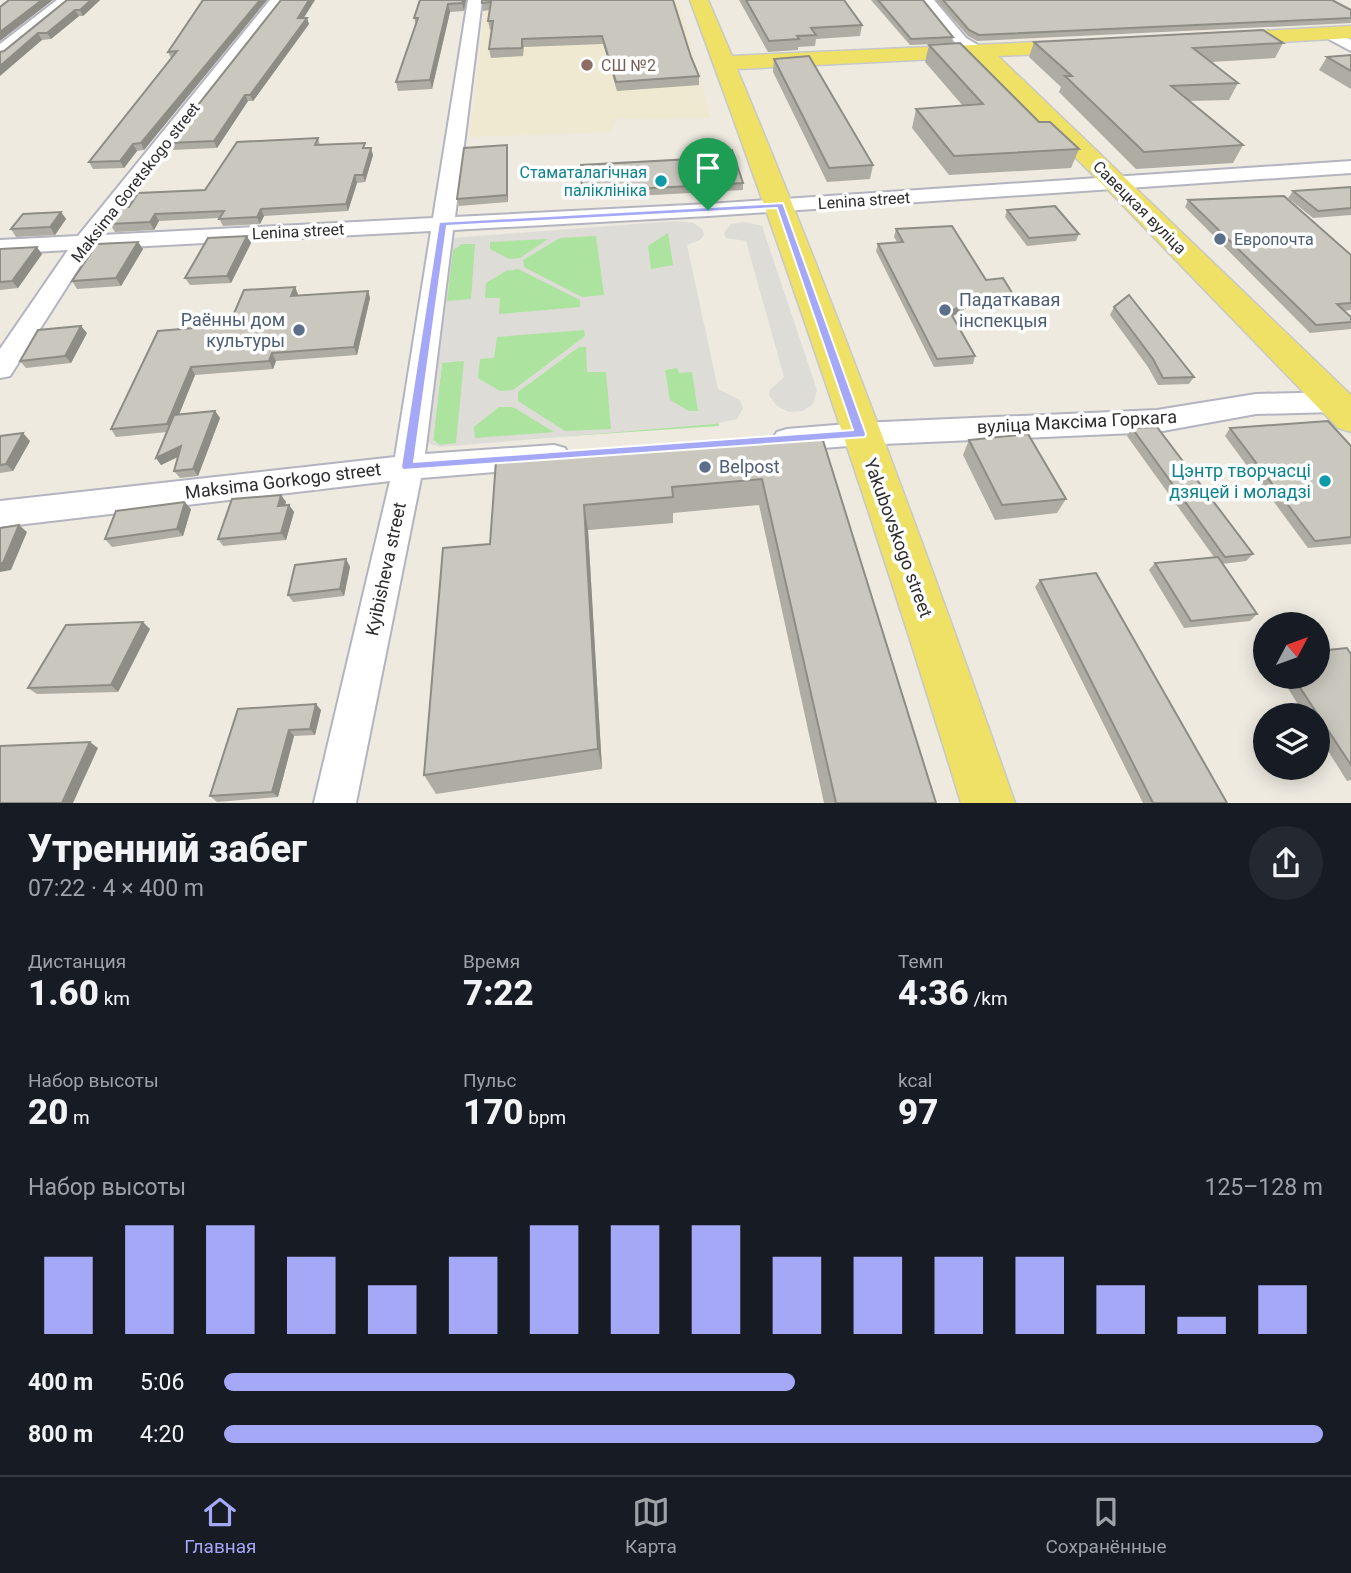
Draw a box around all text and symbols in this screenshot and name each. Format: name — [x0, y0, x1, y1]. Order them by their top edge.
place label: СШ №2 — [601, 56, 656, 75]
marker: СШ №2 — [579, 57, 595, 73]
street label: Maksima Goretskogo street — [67, 99, 204, 266]
pin — [678, 138, 738, 210]
icon: arrive — [689, 149, 727, 187]
street label: Савецкая вуліца — [1089, 157, 1190, 258]
place label: Стаматалагічная паліклініка — [520, 163, 647, 200]
marker: Стаматалагічная паліклініка — [653, 173, 669, 189]
street label: Lenina street — [817, 188, 911, 213]
street label: Lenina street — [251, 220, 345, 243]
place label: Европочта — [1234, 230, 1314, 249]
marker: Европочта — [1212, 231, 1228, 247]
place label: Падаткавая інспекцыя — [959, 289, 1060, 331]
marker: Падаткавая інспекцыя — [937, 302, 953, 318]
place label: Раённы дом культуры — [181, 309, 285, 351]
marker: Раённы дом культуры — [291, 322, 307, 338]
street label: вуліца Максіма Горкага — [976, 406, 1177, 437]
place label: Belpost — [719, 456, 780, 477]
street label: Yakubovskogo street — [860, 456, 937, 620]
street label: Maksima Gorkogo street — [184, 458, 382, 503]
marker: Belpost — [697, 459, 713, 475]
place label: Цэнтр творчасці дзяцей і моладзі — [1169, 460, 1311, 502]
marker: Цэнтр творчасці дзяцей і моладзі — [1317, 473, 1333, 489]
street label: Kyibisheva street — [361, 500, 410, 638]
north arrow — [1253, 612, 1330, 690]
map controls — [1253, 612, 1330, 780]
button: layers — [1253, 703, 1330, 780]
button: share — [1249, 826, 1323, 900]
text: Утренний забег — [28, 827, 307, 871]
text: 07:22 · 4 × 400 m — [28, 875, 204, 902]
text: Дистанция — [28, 950, 126, 973]
text: Время — [463, 950, 520, 973]
text: Темп — [898, 950, 944, 973]
text: 1.60 — [28, 973, 99, 1014]
text: 7:22 — [463, 973, 534, 1014]
text: 4:36 — [898, 973, 969, 1014]
text: km — [99, 987, 130, 1010]
text: /km — [969, 987, 1008, 1010]
text: Набор высоты — [28, 1069, 159, 1092]
text: Пульс — [463, 1069, 516, 1092]
text: kcal — [898, 1069, 932, 1092]
text: 20 — [28, 1092, 68, 1133]
text: 170 — [463, 1092, 524, 1133]
text: 97 — [898, 1092, 938, 1133]
text: m — [68, 1106, 90, 1129]
text: bpm — [524, 1106, 566, 1129]
text: Набор высоты — [28, 1174, 186, 1201]
text: 125–128 m — [1204, 1174, 1323, 1201]
text: 400 m — [28, 1369, 93, 1396]
text: 5:06 — [140, 1369, 184, 1396]
text: 800 m — [28, 1421, 93, 1448]
text: 4:20 — [140, 1421, 184, 1448]
tab: Главная — [184, 1493, 257, 1558]
tab: Карта — [625, 1493, 677, 1558]
tab: Сохранённые — [1045, 1493, 1167, 1558]

